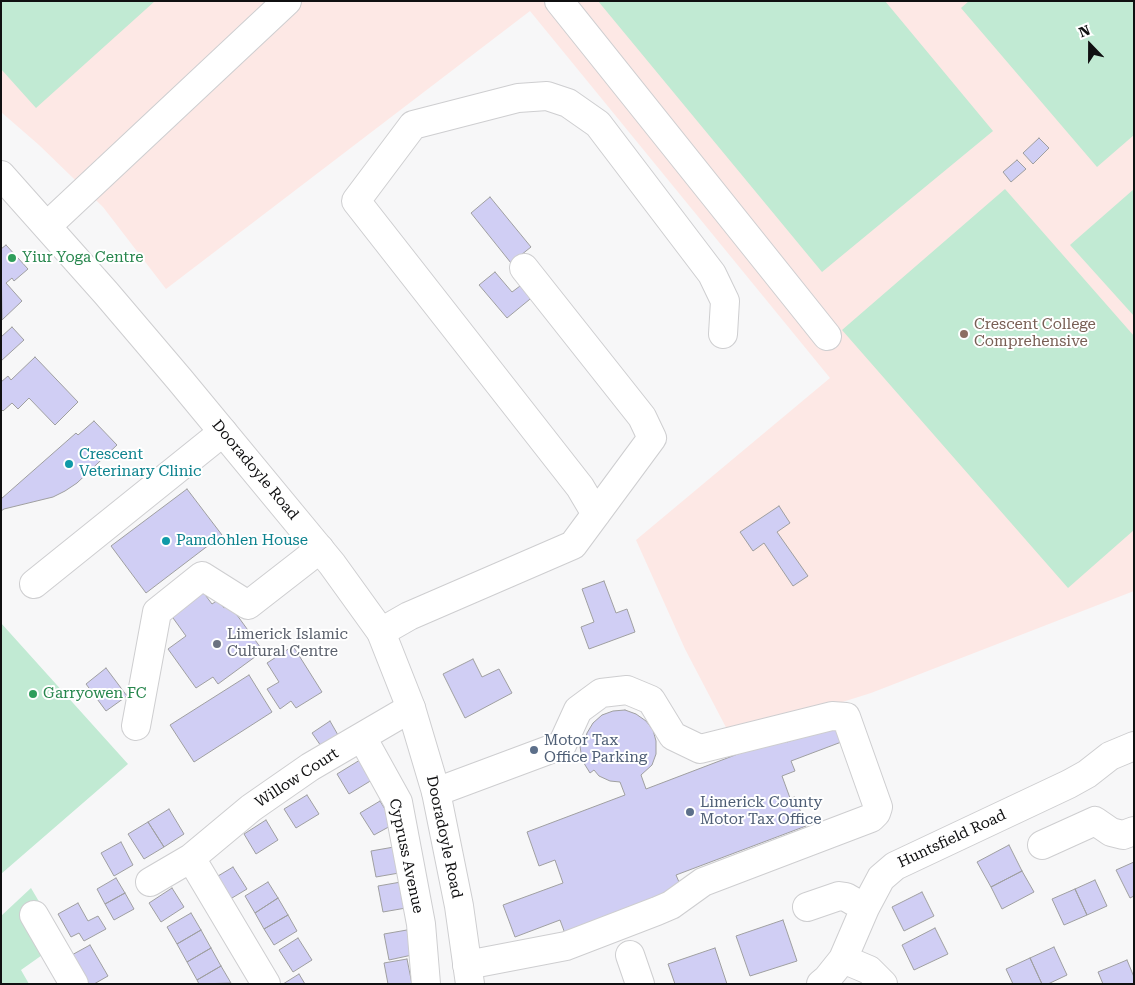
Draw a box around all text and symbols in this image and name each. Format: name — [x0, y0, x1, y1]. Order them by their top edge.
north arrow — [1065, 20, 1115, 70]
text: N — [1076, 22, 1092, 41]
place label: Yiur Yoga Centre — [22, 249, 143, 267]
marker: Yiur Yoga Centre — [6, 252, 18, 264]
place label: Crescent College Comprehensive — [974, 316, 1096, 351]
marker: Crescent College Comprehensive — [958, 328, 970, 340]
street label: Dooradoyle Road — [208, 416, 302, 524]
place label: Crescent Veterinary Clinic — [79, 446, 201, 481]
marker: Crescent Veterinary Clinic — [63, 458, 75, 470]
place label: Pamdohlen House — [176, 532, 308, 550]
marker: Pamdohlen House — [160, 535, 172, 547]
place label: Limerick Islamic Cultural Centre — [227, 626, 348, 661]
marker: Limerick Islamic Cultural Centre — [211, 638, 223, 650]
place label: Garryowen FC — [43, 685, 147, 703]
marker: Garryowen FC — [27, 688, 39, 700]
place label: Motor Tax Office Parking — [544, 732, 647, 767]
street label: Willow Court — [252, 744, 342, 812]
marker: Motor Tax Office Parking — [528, 744, 540, 756]
street label: Dooradoyle Road — [422, 774, 466, 900]
place label: Limerick County Motor Tax Office — [700, 794, 822, 829]
street label: Cypruss Avenue — [385, 797, 427, 915]
marker: Limerick County Motor Tax Office — [684, 806, 696, 818]
street label: Huntsfield Road — [895, 806, 1009, 872]

